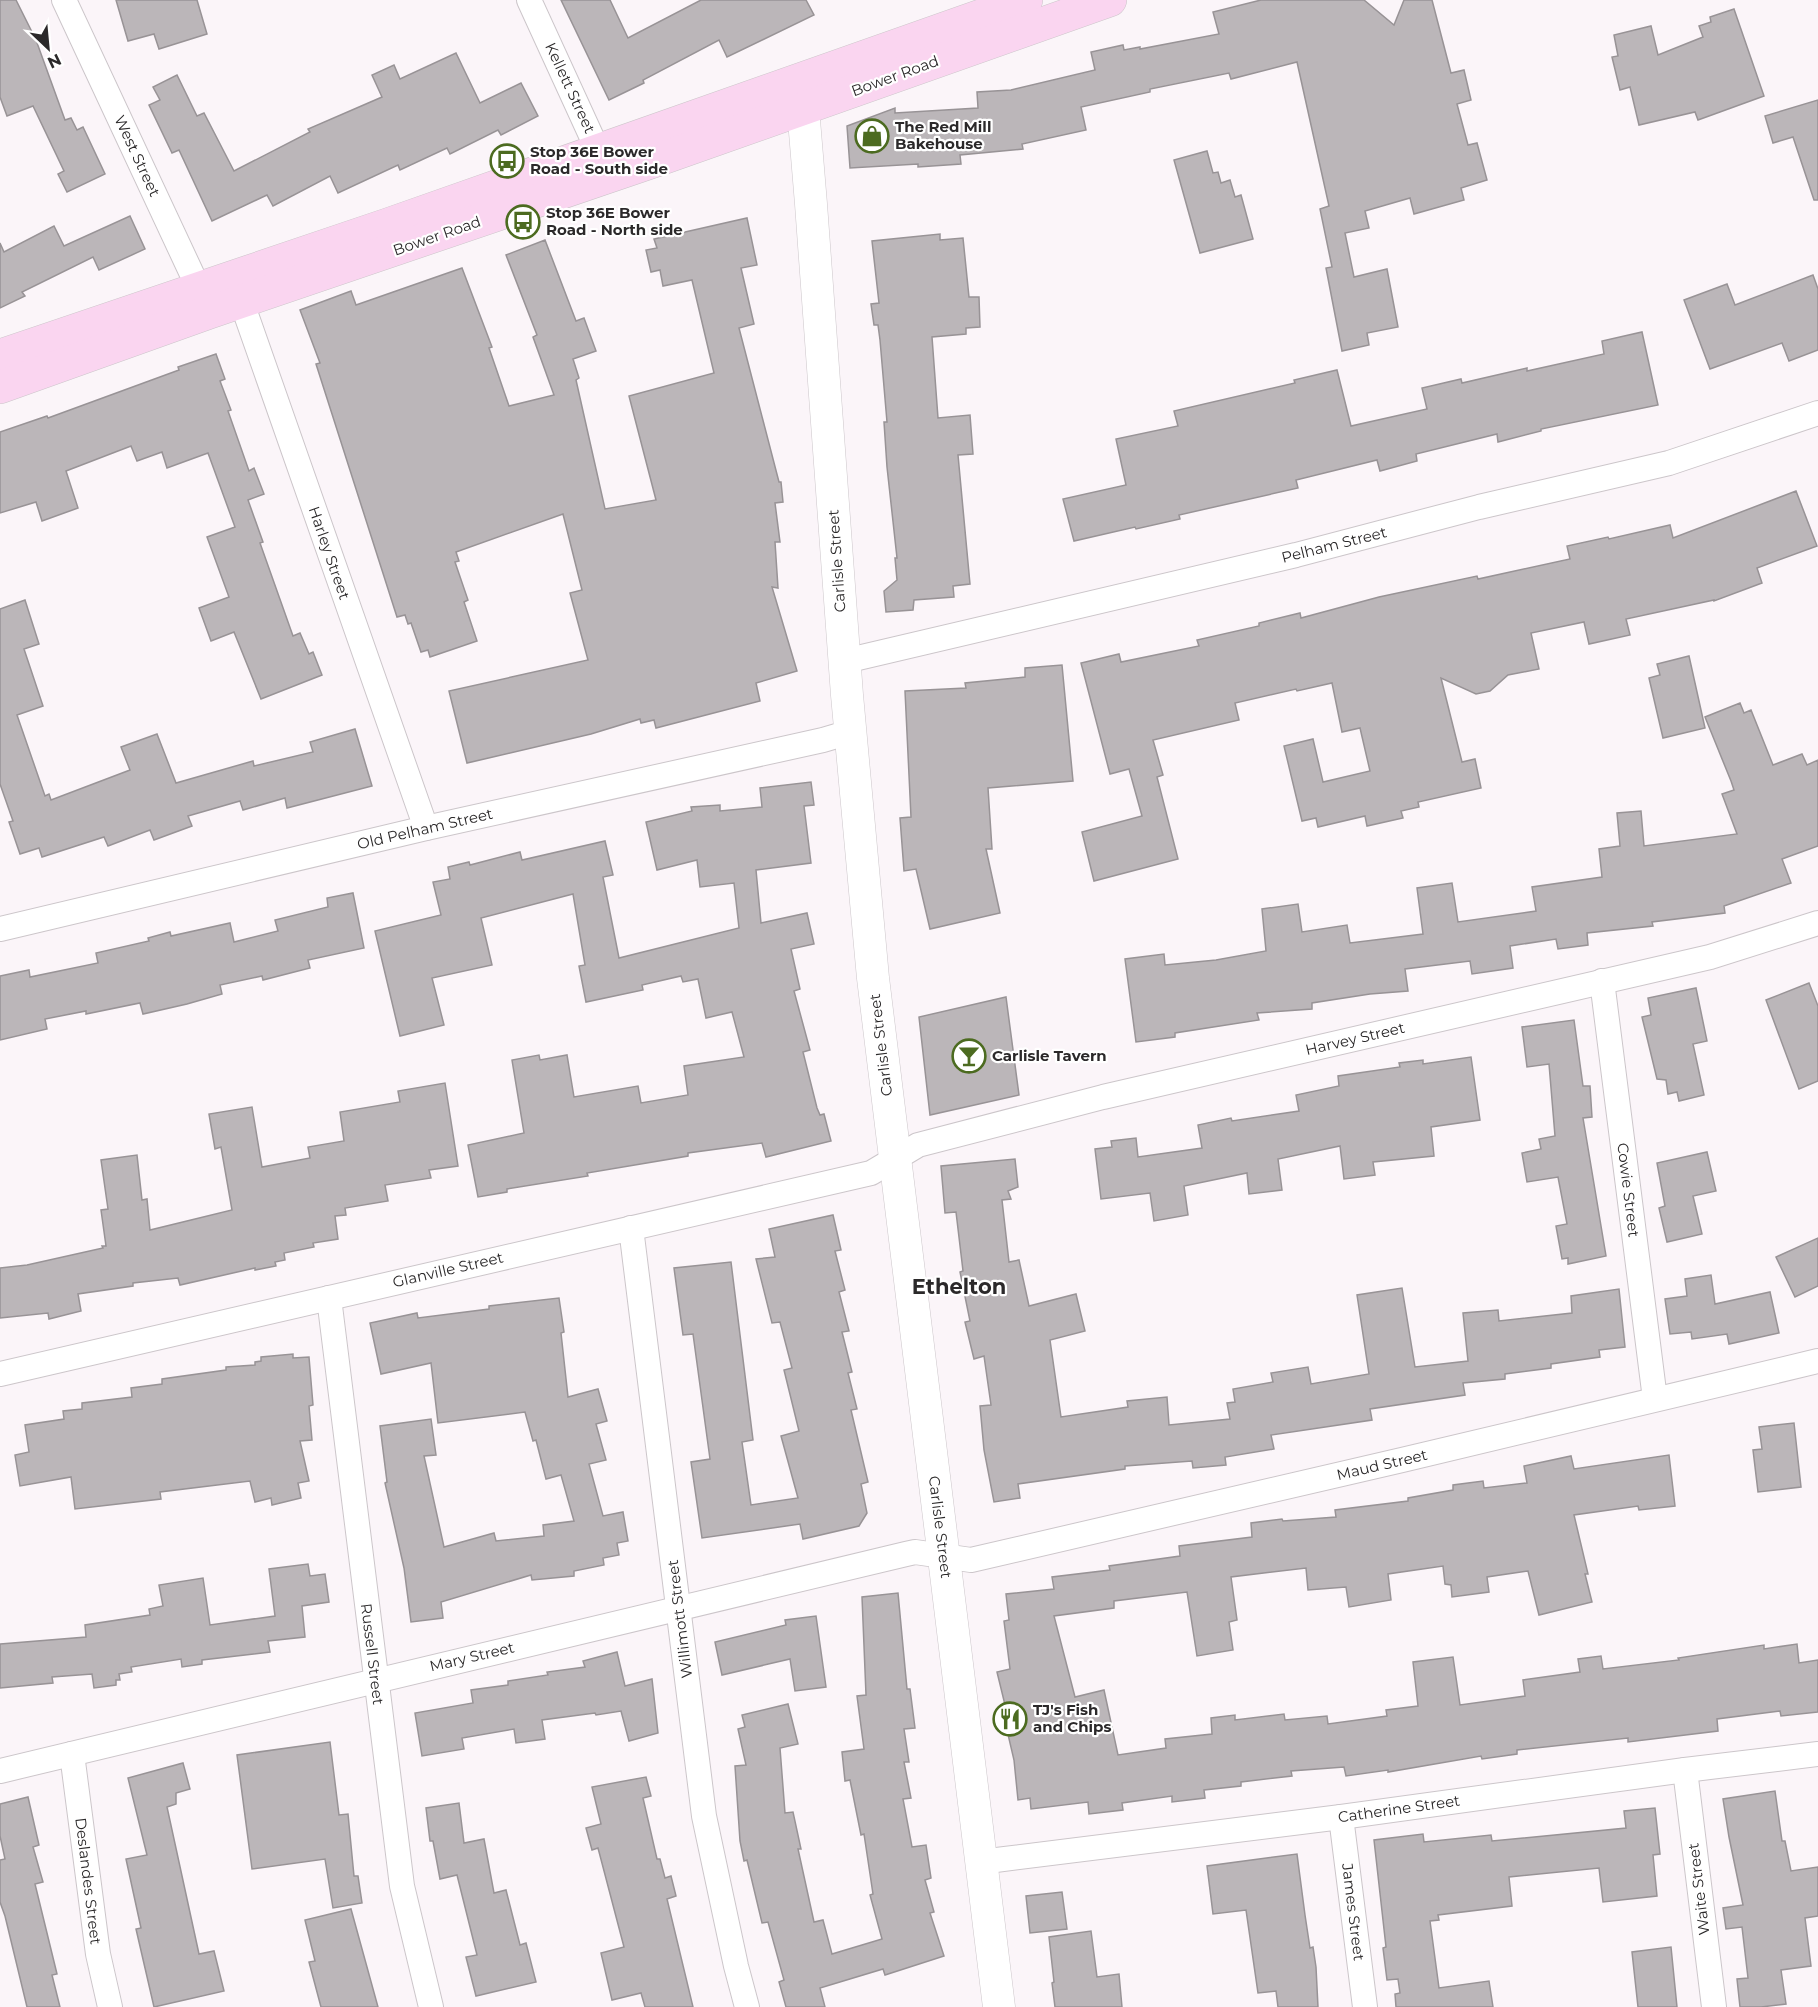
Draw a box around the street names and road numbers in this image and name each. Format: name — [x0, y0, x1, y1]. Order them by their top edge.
street label: Kellett Street — [541, 39, 600, 136]
street label: Bower Road — [849, 51, 941, 100]
street label: West Street — [110, 112, 165, 199]
street label: Bower Road — [390, 212, 483, 259]
street label: Harley Street — [305, 504, 354, 602]
street label: Carlisle Street — [823, 509, 850, 613]
street label: Pelham Street — [1279, 522, 1389, 567]
street label: Old Pelham Street — [355, 804, 495, 853]
street label: Carlisle Street — [865, 993, 896, 1097]
street label: Harvey Street — [1303, 1018, 1407, 1059]
street label: Cowie Street — [1613, 1142, 1644, 1238]
street label: Glanville Street — [391, 1248, 505, 1291]
street label: Maud Street — [1335, 1445, 1429, 1484]
street label: Carlisle Street — [925, 1475, 956, 1579]
street label: Willimott Street — [663, 1559, 696, 1679]
street label: Russell Street — [357, 1602, 388, 1706]
street label: Mary Street — [428, 1638, 516, 1676]
street label: Catherine Street — [1337, 1791, 1461, 1826]
street label: Deslandes Street — [71, 1816, 106, 1945]
street label: Waite Street — [1683, 1842, 1714, 1936]
street label: James Street — [1338, 1861, 1369, 1962]

